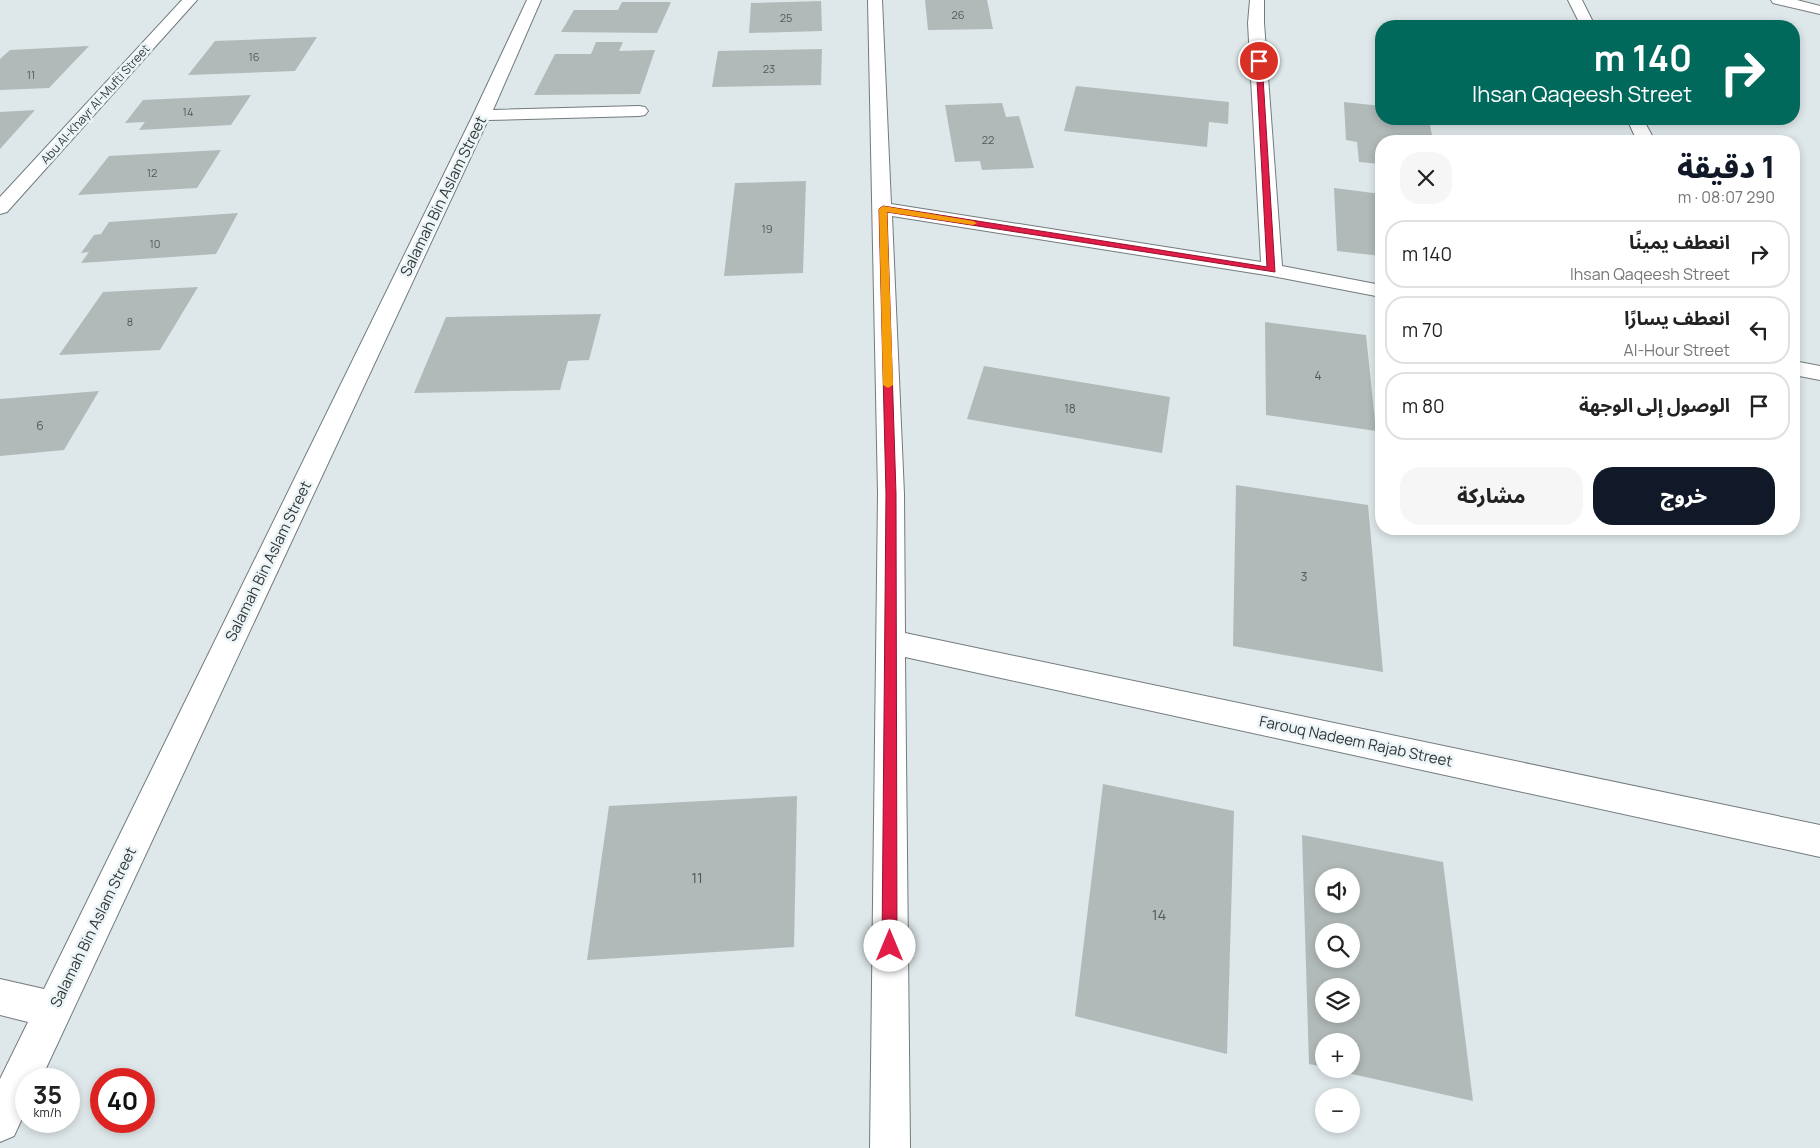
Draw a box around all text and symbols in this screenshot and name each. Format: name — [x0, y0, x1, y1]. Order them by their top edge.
house number: 26 — [951, 7, 965, 22]
house number: 25 — [780, 10, 792, 25]
text: 140 m — [1594, 34, 1692, 82]
street label: Abu Al-Khayr Al-Mufti Street — [37, 40, 153, 167]
pin — [1238, 40, 1280, 82]
icon: right — [1710, 40, 1775, 105]
icon: arrive — [1245, 47, 1273, 75]
house number: 16 — [248, 49, 260, 64]
house number: 23 — [763, 61, 775, 76]
house number: 11 — [27, 67, 35, 82]
text: Ihsan Qaqeesh Street — [1472, 79, 1692, 109]
house number: 14 — [183, 104, 193, 119]
street label: Salamah Bin Aslam Street — [395, 112, 491, 280]
house number: 22 — [982, 132, 994, 147]
text: 1 دقيقة — [1677, 146, 1775, 187]
button: close — [1400, 152, 1452, 204]
house number: 12 — [147, 165, 157, 180]
text: 290 m · 08:07 — [1678, 186, 1775, 208]
house number: 19 — [761, 221, 773, 236]
text: انعطف يمينًا — [1629, 229, 1730, 255]
house number: 10 — [149, 236, 161, 251]
icon: right — [1745, 240, 1773, 268]
text: 140 m — [1402, 241, 1452, 267]
text: Ihsan Qaqeesh Street — [1570, 263, 1730, 285]
text: انعطف يسارًا — [1624, 305, 1730, 331]
house number: 8 — [127, 314, 133, 329]
icon: left — [1745, 316, 1773, 344]
text: 70 m — [1402, 317, 1443, 343]
text: Al-Hour Street — [1624, 339, 1730, 361]
house number: 4 — [1314, 367, 1322, 384]
text: الوصول إلى الوجهة — [1579, 392, 1730, 418]
icon: arrive — [1745, 392, 1773, 420]
text: 80 m — [1402, 393, 1445, 419]
house number: 18 — [1064, 400, 1076, 417]
house number: 6 — [36, 417, 44, 434]
button: مشاركة — [1400, 467, 1583, 525]
button: خروج — [1593, 467, 1775, 525]
street label: Salamah Bin Aslam Street — [220, 477, 316, 645]
house number: 3 — [1301, 568, 1307, 585]
street label: Farouq Nadeem Rajab Street — [1258, 710, 1454, 772]
street label: Salamah Bin Aslam Street — [45, 843, 141, 1011]
house number: 11 — [691, 867, 703, 888]
map controls — [1315, 868, 1360, 1133]
button: sound — [1315, 868, 1360, 913]
house number: 14 — [1152, 904, 1166, 925]
position arrow — [863, 919, 915, 971]
button: search — [1315, 923, 1360, 968]
button: layers — [1315, 978, 1360, 1023]
button: + — [1315, 1033, 1360, 1078]
speed limit sign: 40 — [90, 1068, 155, 1133]
text: 35 — [33, 1077, 62, 1112]
button: − — [1315, 1088, 1360, 1133]
text: km/h — [34, 1104, 61, 1121]

